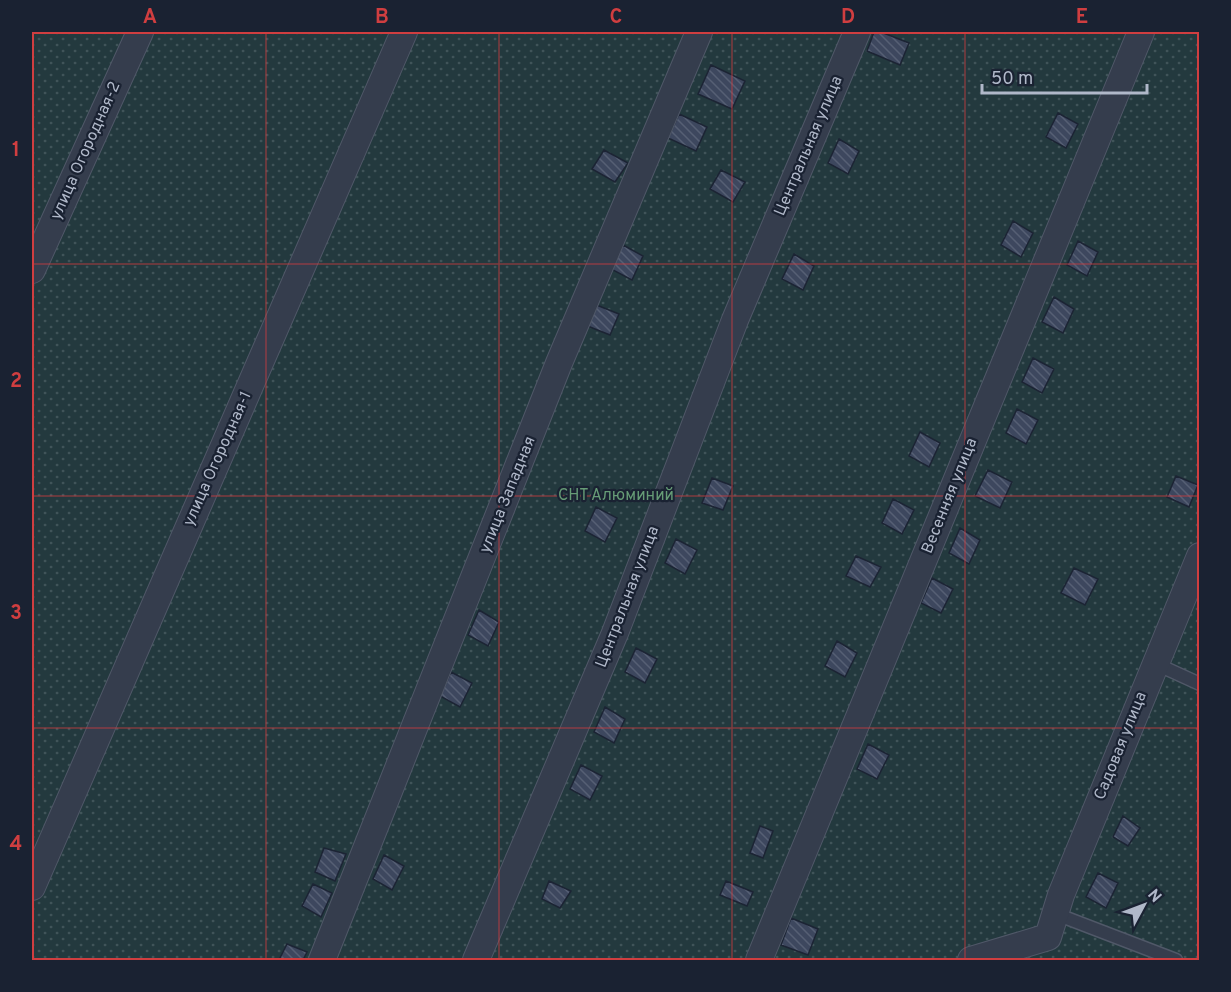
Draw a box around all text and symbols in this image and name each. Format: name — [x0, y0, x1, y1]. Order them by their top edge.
text: A — [143, 5, 157, 31]
text: B — [375, 5, 389, 31]
text: C — [610, 5, 622, 31]
text: D — [841, 5, 855, 31]
text: E — [1076, 5, 1088, 31]
scale bar — [982, 57, 1147, 95]
text: 50 m — [991, 68, 1033, 91]
street label: Центральная улица — [770, 73, 848, 219]
street label: улица Огородная-2 — [46, 79, 126, 223]
text: 1 — [12, 138, 20, 164]
text: 2 — [10, 369, 22, 395]
street label: улица Огородная-1 — [179, 388, 257, 530]
street label: улица Западная — [475, 434, 541, 556]
street label: Весенняя улица — [918, 435, 982, 557]
park label: СНТ Алюминий — [558, 486, 674, 506]
street label: Центральная улица — [592, 523, 664, 671]
text: 3 — [10, 601, 22, 627]
street label: Садовая улица — [1090, 689, 1152, 803]
text: 4 — [10, 832, 22, 858]
north arrow — [1114, 875, 1174, 935]
text: N — [1142, 886, 1165, 907]

